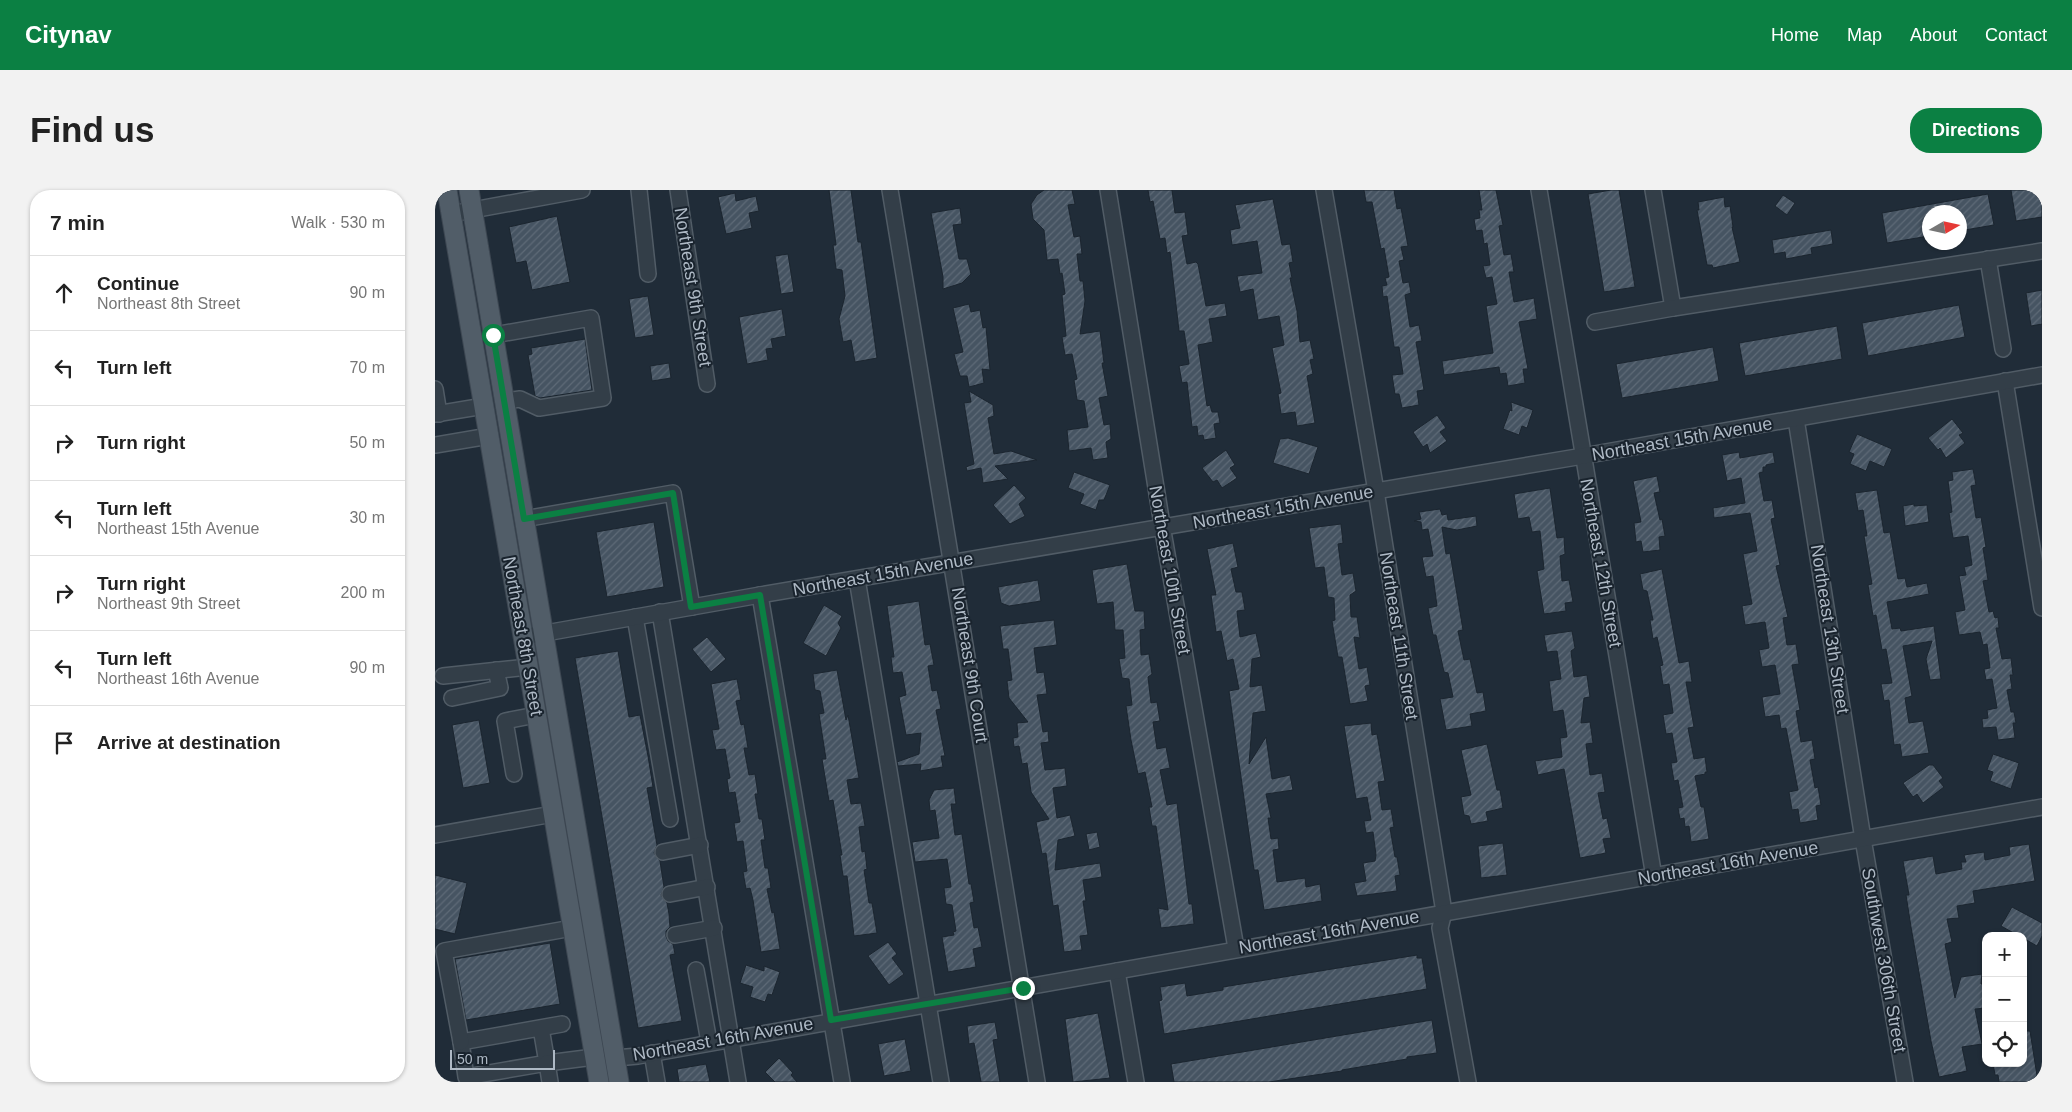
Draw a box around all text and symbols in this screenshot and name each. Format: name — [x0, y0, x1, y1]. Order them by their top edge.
text: Citynav — [25, 21, 112, 48]
text: Home — [1771, 25, 1819, 45]
text: Map — [1847, 25, 1882, 45]
text: About — [1910, 25, 1957, 45]
text: Contact — [1985, 25, 2047, 45]
button: Directions — [1910, 108, 2042, 153]
text: Find us — [30, 110, 154, 149]
north arrow — [1922, 205, 1967, 250]
street label: Northeast 9th Street — [671, 206, 715, 368]
text: 7 min — [50, 211, 105, 234]
text: Walk · 530 m — [291, 214, 385, 231]
text: Continue — [97, 273, 179, 294]
icon: ahead — [50, 279, 78, 307]
text: 90 m — [349, 284, 385, 301]
text: Northeast 8th Street — [97, 295, 240, 312]
route start — [482, 324, 505, 347]
icon: left — [50, 354, 78, 382]
text: Turn left — [97, 357, 172, 378]
text: 70 m — [349, 359, 385, 376]
street label: Northeast 15th Avenue — [1590, 413, 1774, 465]
icon: right — [50, 429, 78, 457]
text: Turn right — [97, 432, 185, 453]
text: 50 m — [349, 434, 385, 451]
street label: Northeast 12th Street — [1576, 477, 1626, 649]
street label: Northeast 15th Avenue — [1191, 481, 1375, 533]
street label: Northeast 10th Street — [1145, 484, 1195, 656]
text: Turn left — [97, 498, 172, 519]
icon: left — [50, 504, 78, 532]
text: 30 m — [349, 509, 385, 526]
text: Northeast 15th Avenue — [97, 520, 260, 537]
street label: Northeast 13th Street — [1807, 543, 1853, 715]
street label: Northeast 15th Avenue — [791, 548, 975, 600]
street label: Northeast 11th Street — [1376, 551, 1422, 721]
street label: Northeast 8th Street — [499, 555, 547, 717]
text: Turn right — [97, 573, 185, 594]
icon: right — [50, 579, 78, 607]
text: 200 m — [341, 584, 385, 601]
street label: Northeast 9th Court — [948, 586, 992, 744]
text: Northeast 9th Street — [97, 595, 240, 612]
text: Turn left — [97, 648, 172, 669]
icon: left — [50, 654, 78, 682]
text: 90 m — [349, 659, 385, 676]
text: Northeast 16th Avenue — [97, 670, 260, 687]
icon: arrive — [50, 729, 78, 757]
text: Arrive at destination — [97, 732, 281, 753]
street label: Northeast 16th Avenue — [1636, 837, 1820, 889]
street label: Southwest 306th Street — [1858, 866, 1910, 1054]
street label: Northeast 16th Avenue — [1237, 906, 1421, 958]
map controls — [1982, 932, 2027, 1067]
button: + — [1982, 932, 2027, 977]
route end — [1012, 977, 1035, 1000]
button: − — [1982, 977, 2027, 1022]
street label: Northeast 16th Avenue — [631, 1013, 815, 1065]
button: locate — [1982, 1022, 2027, 1067]
scale bar — [450, 1047, 555, 1070]
text: 50 m — [457, 1051, 488, 1067]

